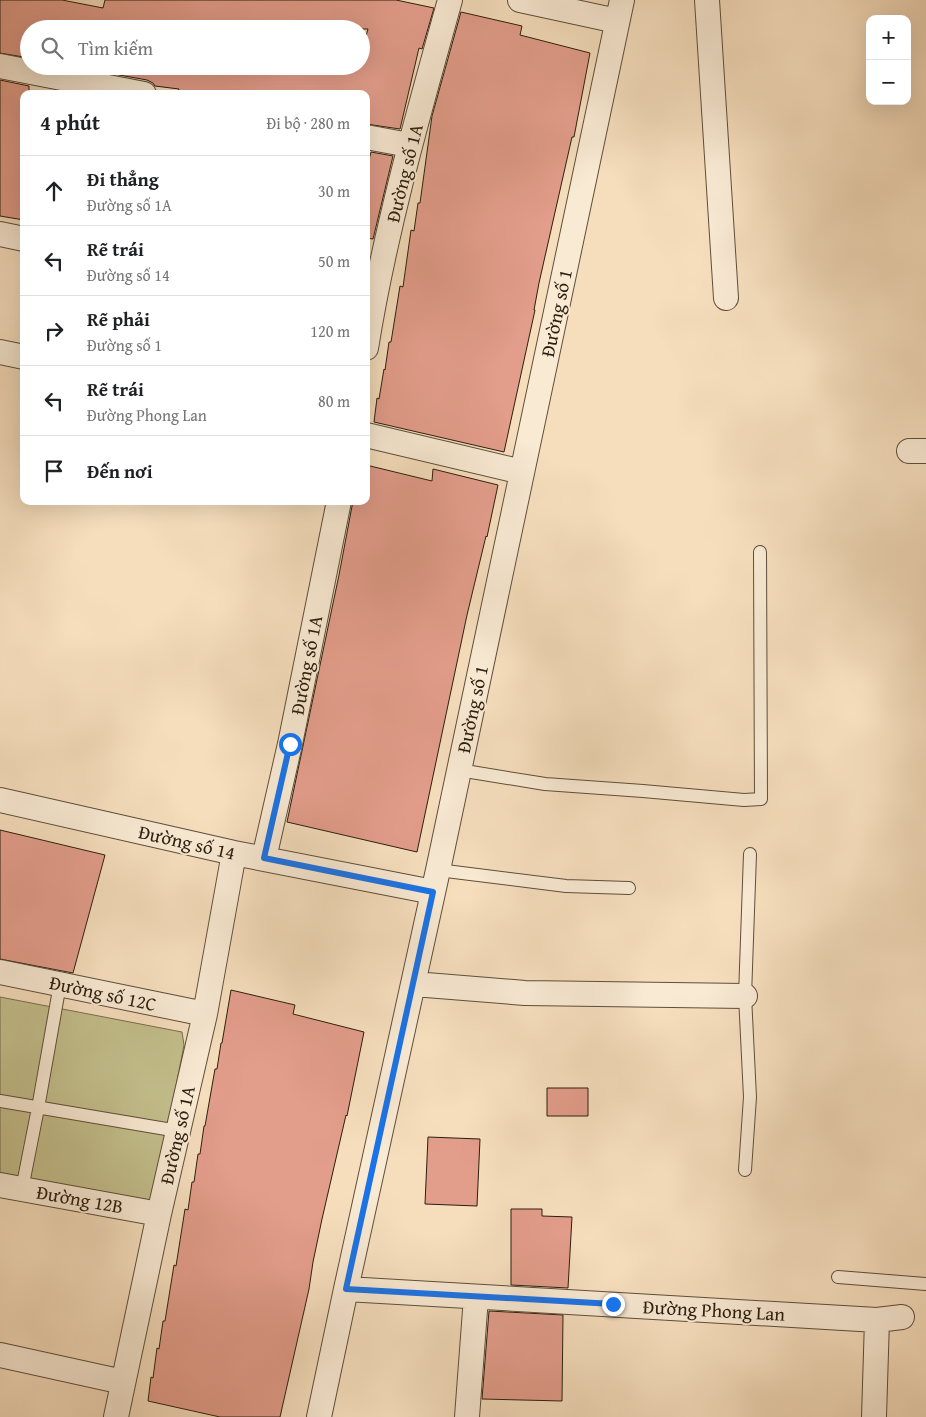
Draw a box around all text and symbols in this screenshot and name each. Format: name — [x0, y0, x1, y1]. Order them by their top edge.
map controls — [866, 15, 911, 105]
button: + — [866, 15, 911, 60]
search box — [20, 20, 370, 75]
icon: search — [38, 34, 66, 62]
text: Tìm kiếm — [78, 34, 153, 62]
button: − — [866, 60, 911, 105]
text: 4 phút — [40, 107, 100, 138]
text: Đi bộ · 280 m — [266, 111, 350, 135]
street label: Đường số 1A — [378, 120, 430, 225]
text: Đi thẳng — [87, 165, 159, 193]
icon: ahead — [40, 177, 68, 205]
text: 30 m — [318, 179, 350, 203]
text: Đường số 1A — [87, 193, 172, 217]
text: Rẽ trái — [87, 235, 144, 263]
icon: left — [40, 247, 68, 275]
text: 50 m — [318, 249, 350, 273]
text: Đường số 14 — [87, 263, 170, 287]
street label: Đường số 1 — [533, 267, 579, 359]
text: Rẽ phải — [87, 305, 150, 333]
icon: right — [40, 317, 68, 345]
text: 120 m — [310, 319, 350, 343]
text: Đường số 1 — [87, 333, 162, 357]
text: Rẽ trái — [87, 375, 144, 403]
icon: left — [40, 387, 68, 415]
text: 80 m — [318, 389, 350, 413]
text: Đường Phong Lan — [87, 403, 207, 427]
icon: arrive — [40, 457, 68, 485]
text: Đến nơi — [87, 457, 153, 485]
street label: Đường số 1A — [283, 613, 329, 717]
street label: Đường số 1 — [449, 663, 495, 755]
route start — [279, 733, 302, 756]
street label: Đường số 14 — [136, 817, 238, 867]
street label: Đường số 12C — [47, 968, 159, 1018]
street label: Đường số 1A — [152, 1082, 202, 1187]
street label: Đường 12B — [34, 1178, 126, 1220]
street label: Đường Phong Lan — [642, 1292, 786, 1328]
route end — [602, 1293, 625, 1316]

